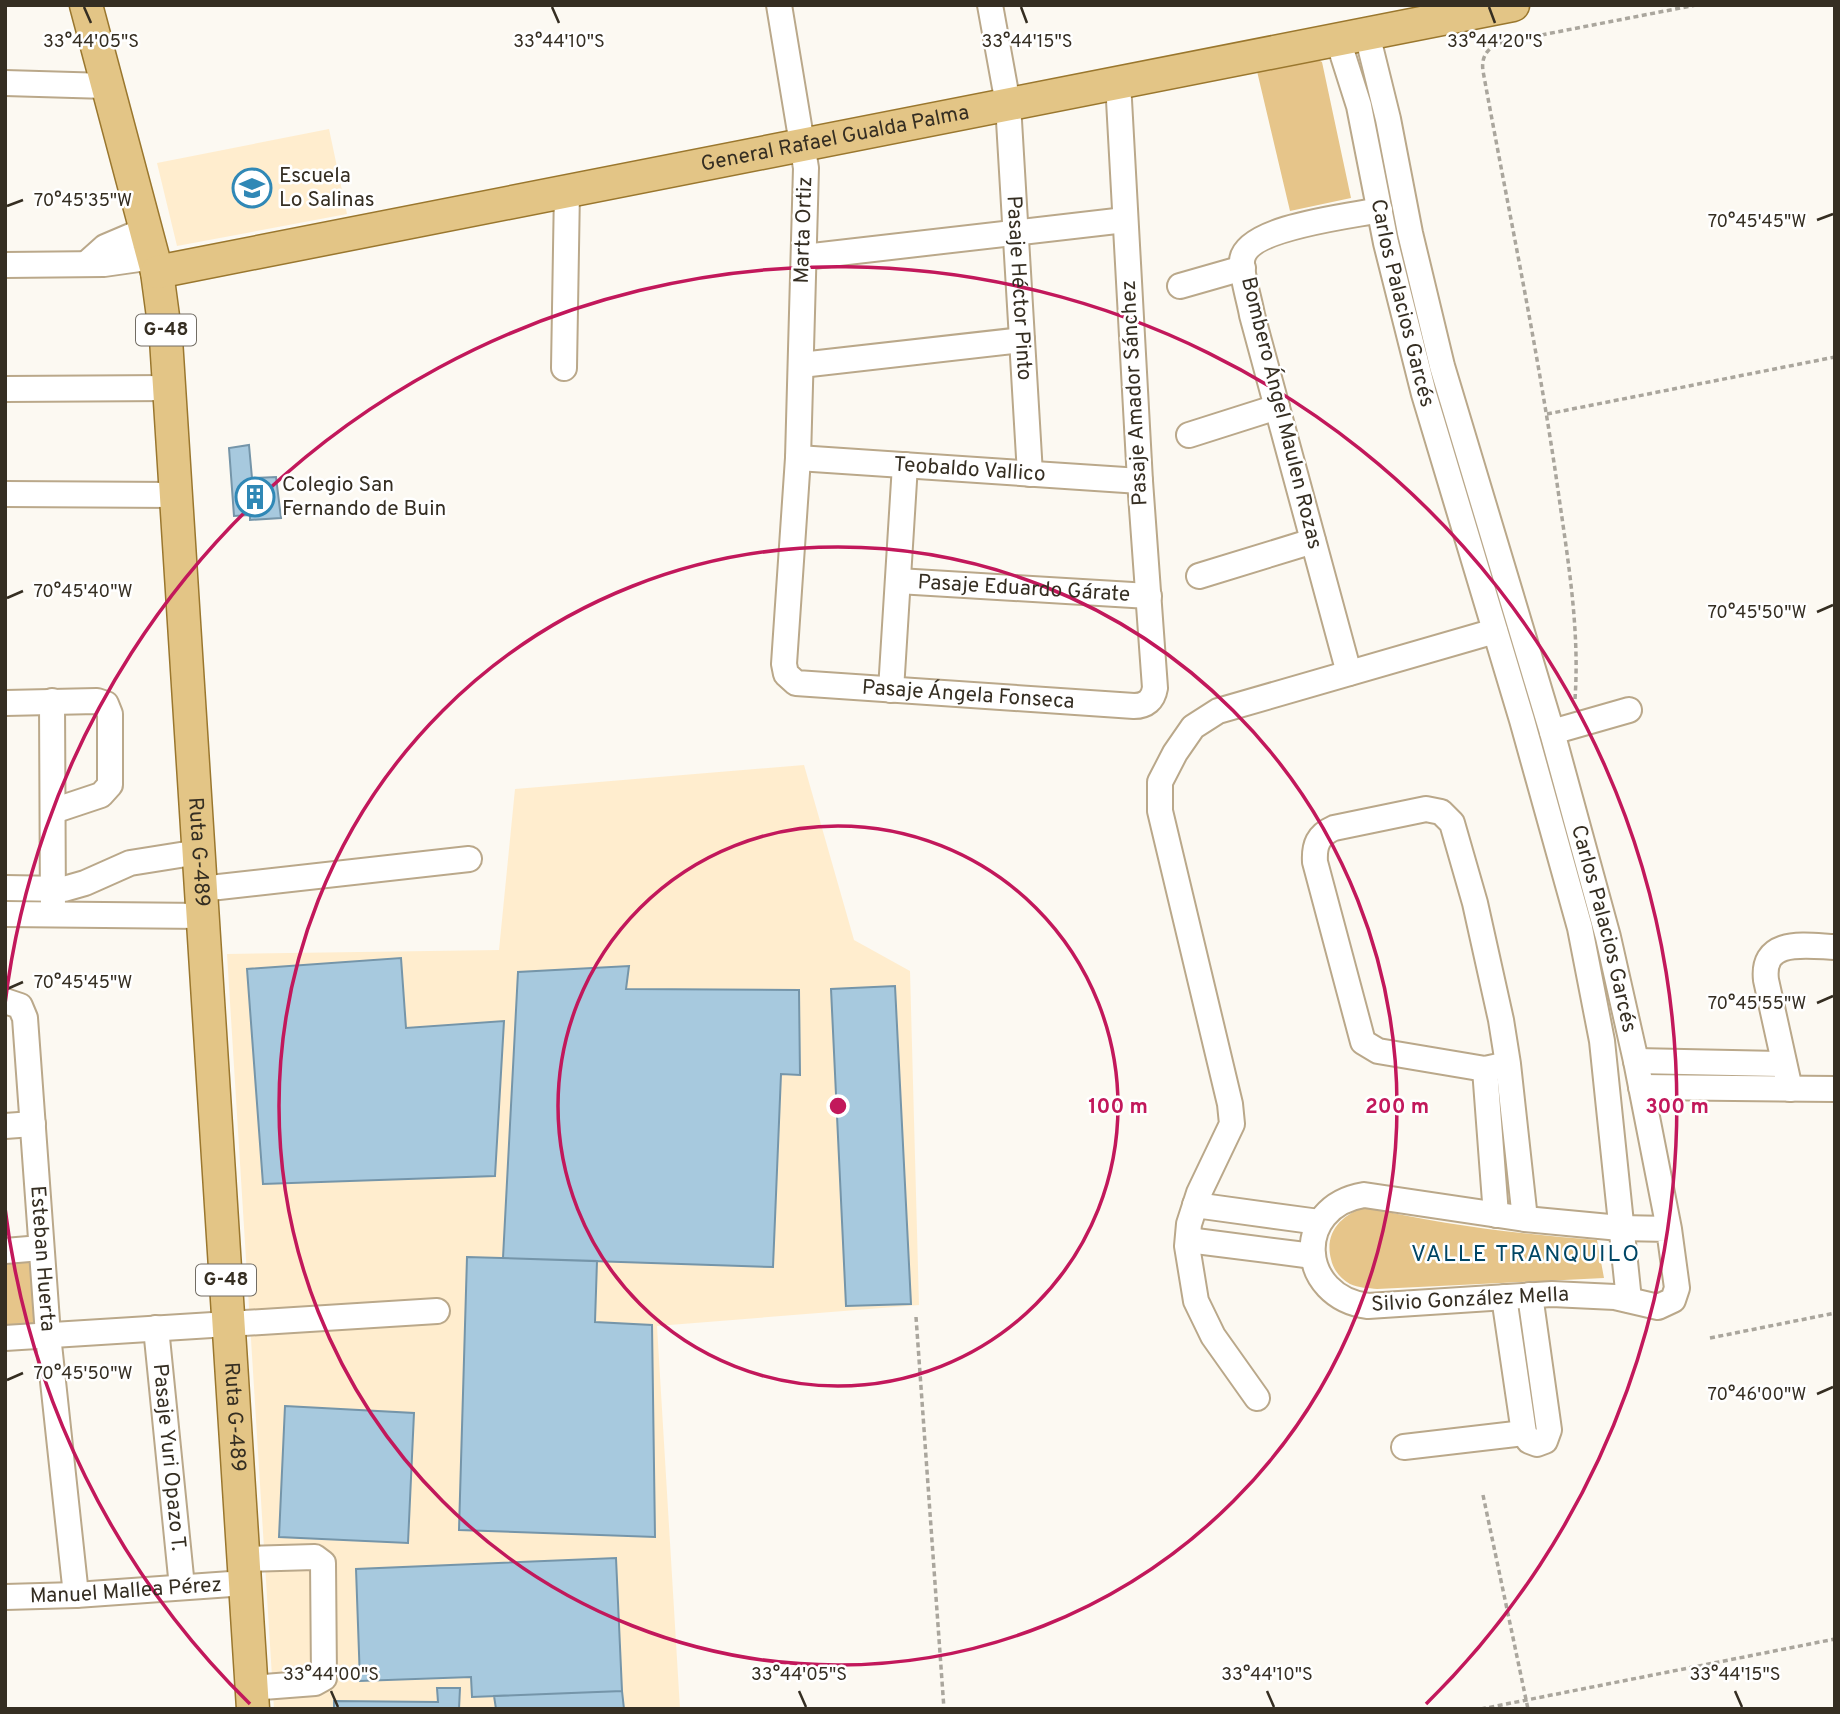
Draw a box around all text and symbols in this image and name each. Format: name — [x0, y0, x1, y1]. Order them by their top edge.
text: 33°44'05"S — [43, 31, 139, 54]
text: 33°44'10"S — [513, 31, 605, 54]
text: 33°44'15"S — [981, 31, 1073, 54]
text: 33°44'20"S — [1447, 31, 1543, 54]
street label: General Rafael Gualda Palma — [698, 99, 971, 178]
place label: Escuela Lo Salinas — [279, 163, 375, 214]
school or university icon: Escuela Lo Salinas — [231, 167, 273, 209]
street label: Marta Ortiz — [789, 176, 819, 284]
text: 70°45'35"W — [34, 190, 132, 213]
street label: Pasaje Héctor Pinto — [1000, 195, 1038, 381]
street label: Carlos Palacios Garcés — [1364, 197, 1441, 410]
text: 70°45'45"W — [1708, 211, 1806, 234]
street label: Bombero Ángel Maulen Rozas — [1234, 274, 1329, 552]
street label: Pasaje Amador Sánchez — [1116, 279, 1154, 507]
road number: G-48 — [136, 314, 196, 346]
street label: Teobaldo Vallico — [893, 451, 1046, 488]
place label: Colegio San Fernando de Buin — [282, 472, 446, 523]
building icon: Colegio San Fernando de Buin — [234, 476, 276, 518]
street label: Pasaje Eduardo Gárate — [917, 569, 1131, 608]
text: 70°45'40"W — [33, 581, 133, 604]
text: 70°45'50"W — [1707, 602, 1807, 625]
street label: Pasaje Ángela Fonseca — [861, 674, 1075, 715]
street label: Ruta G-489 — [182, 796, 216, 908]
street label: Carlos Palacios Garcés — [1565, 822, 1643, 1035]
text: 70°45'45"W — [34, 972, 132, 995]
text: 70°45'55"W — [1708, 993, 1806, 1016]
centre of rings — [826, 1094, 850, 1118]
text: 100 m — [1088, 1094, 1148, 1121]
text: 200 m — [1365, 1094, 1429, 1121]
text: 300 m — [1645, 1094, 1709, 1121]
street label: Esteban Huerta — [24, 1185, 61, 1332]
district label: VALLE TRANQUILO — [1411, 1241, 1641, 1270]
road number: G-48 — [196, 1264, 256, 1296]
street label: Silvio González Mella — [1370, 1281, 1570, 1319]
street label: Ruta G-489 — [217, 1361, 251, 1473]
street label: Pasaje Yuri Opazo T. — [146, 1362, 192, 1552]
text: 70°45'50"W — [33, 1363, 133, 1386]
text: 70°46'00"W — [1708, 1384, 1806, 1407]
street label: Manuel Mallea Pérez — [29, 1571, 223, 1610]
text: 33°44'00"S — [283, 1664, 379, 1687]
text: 33°44'05"S — [751, 1664, 847, 1687]
text: 33°44'10"S — [1221, 1664, 1313, 1687]
text: 33°44'15"S — [1689, 1664, 1781, 1687]

